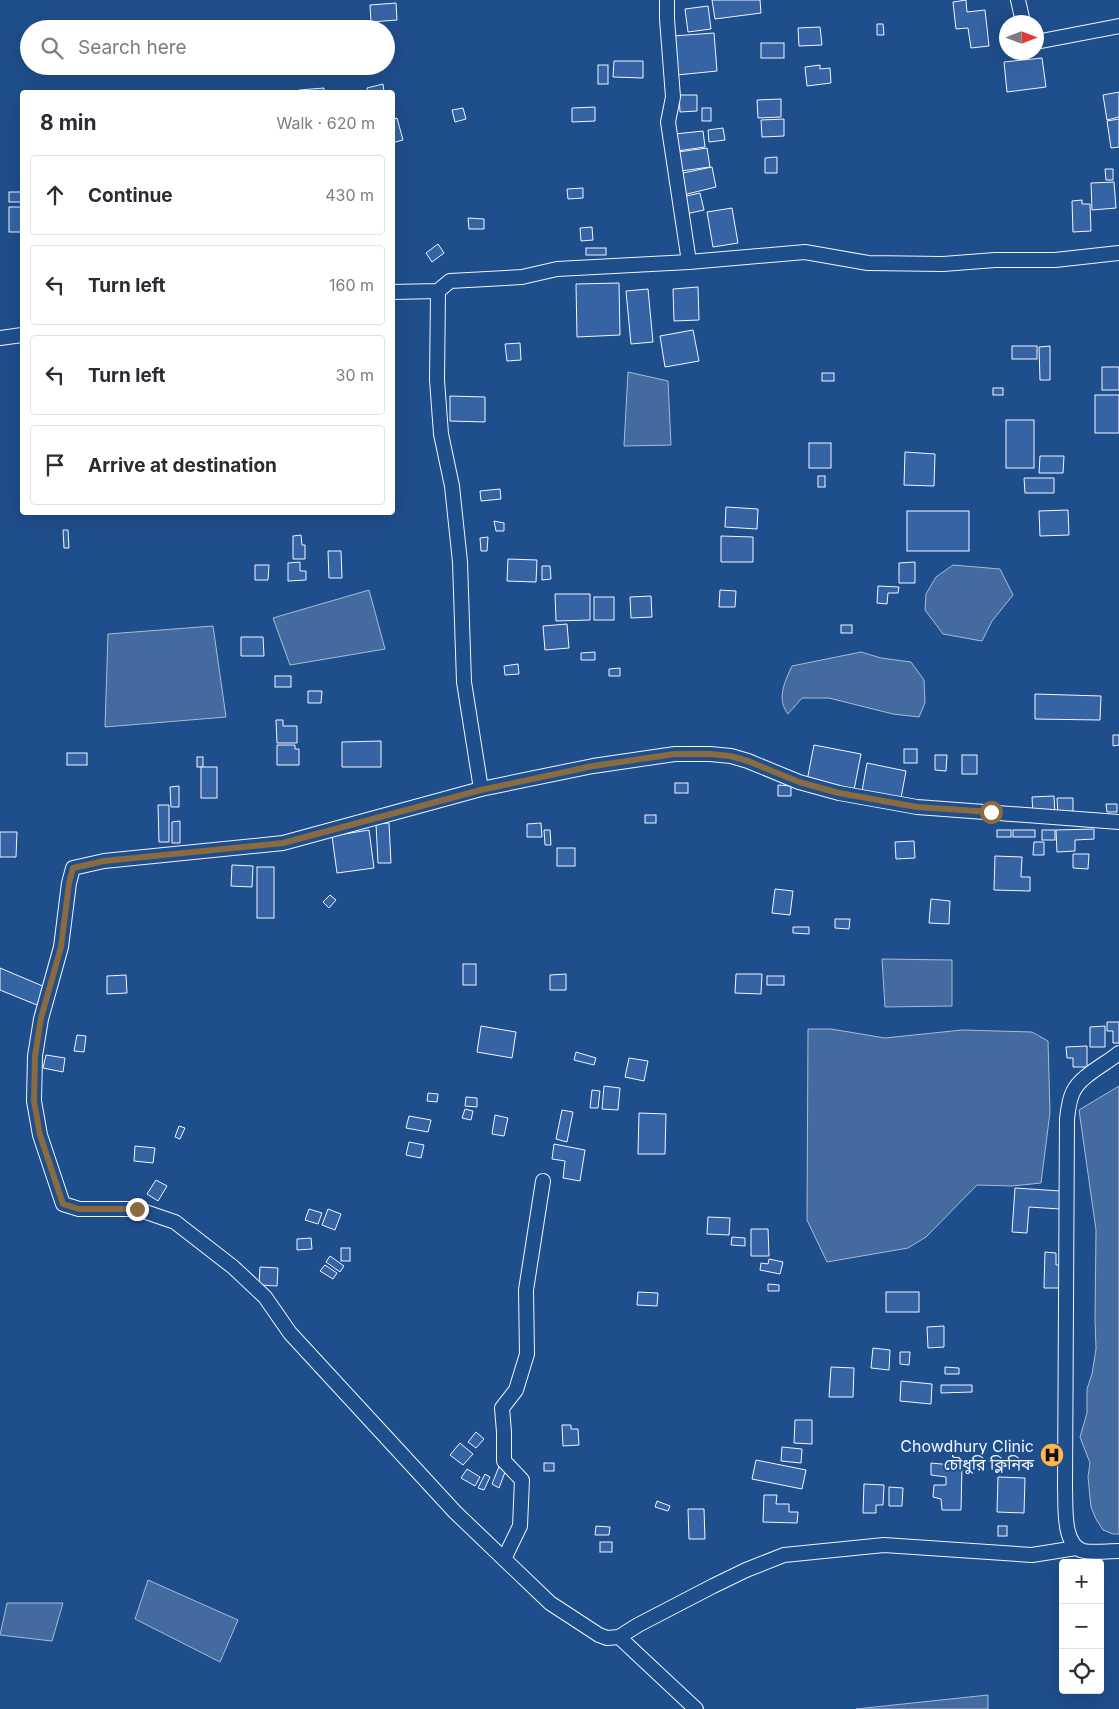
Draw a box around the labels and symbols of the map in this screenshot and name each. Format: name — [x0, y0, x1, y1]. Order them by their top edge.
north arrow — [999, 15, 1044, 60]
route start — [980, 801, 1003, 824]
route end — [126, 1198, 149, 1221]
place label: Chowdhury Clinic চৌধুরি ক্লিনিক — [900, 1436, 1035, 1474]
hospital icon: Chowdhury Clinic চৌধুরি ক্লিনিক — [1039, 1442, 1065, 1468]

